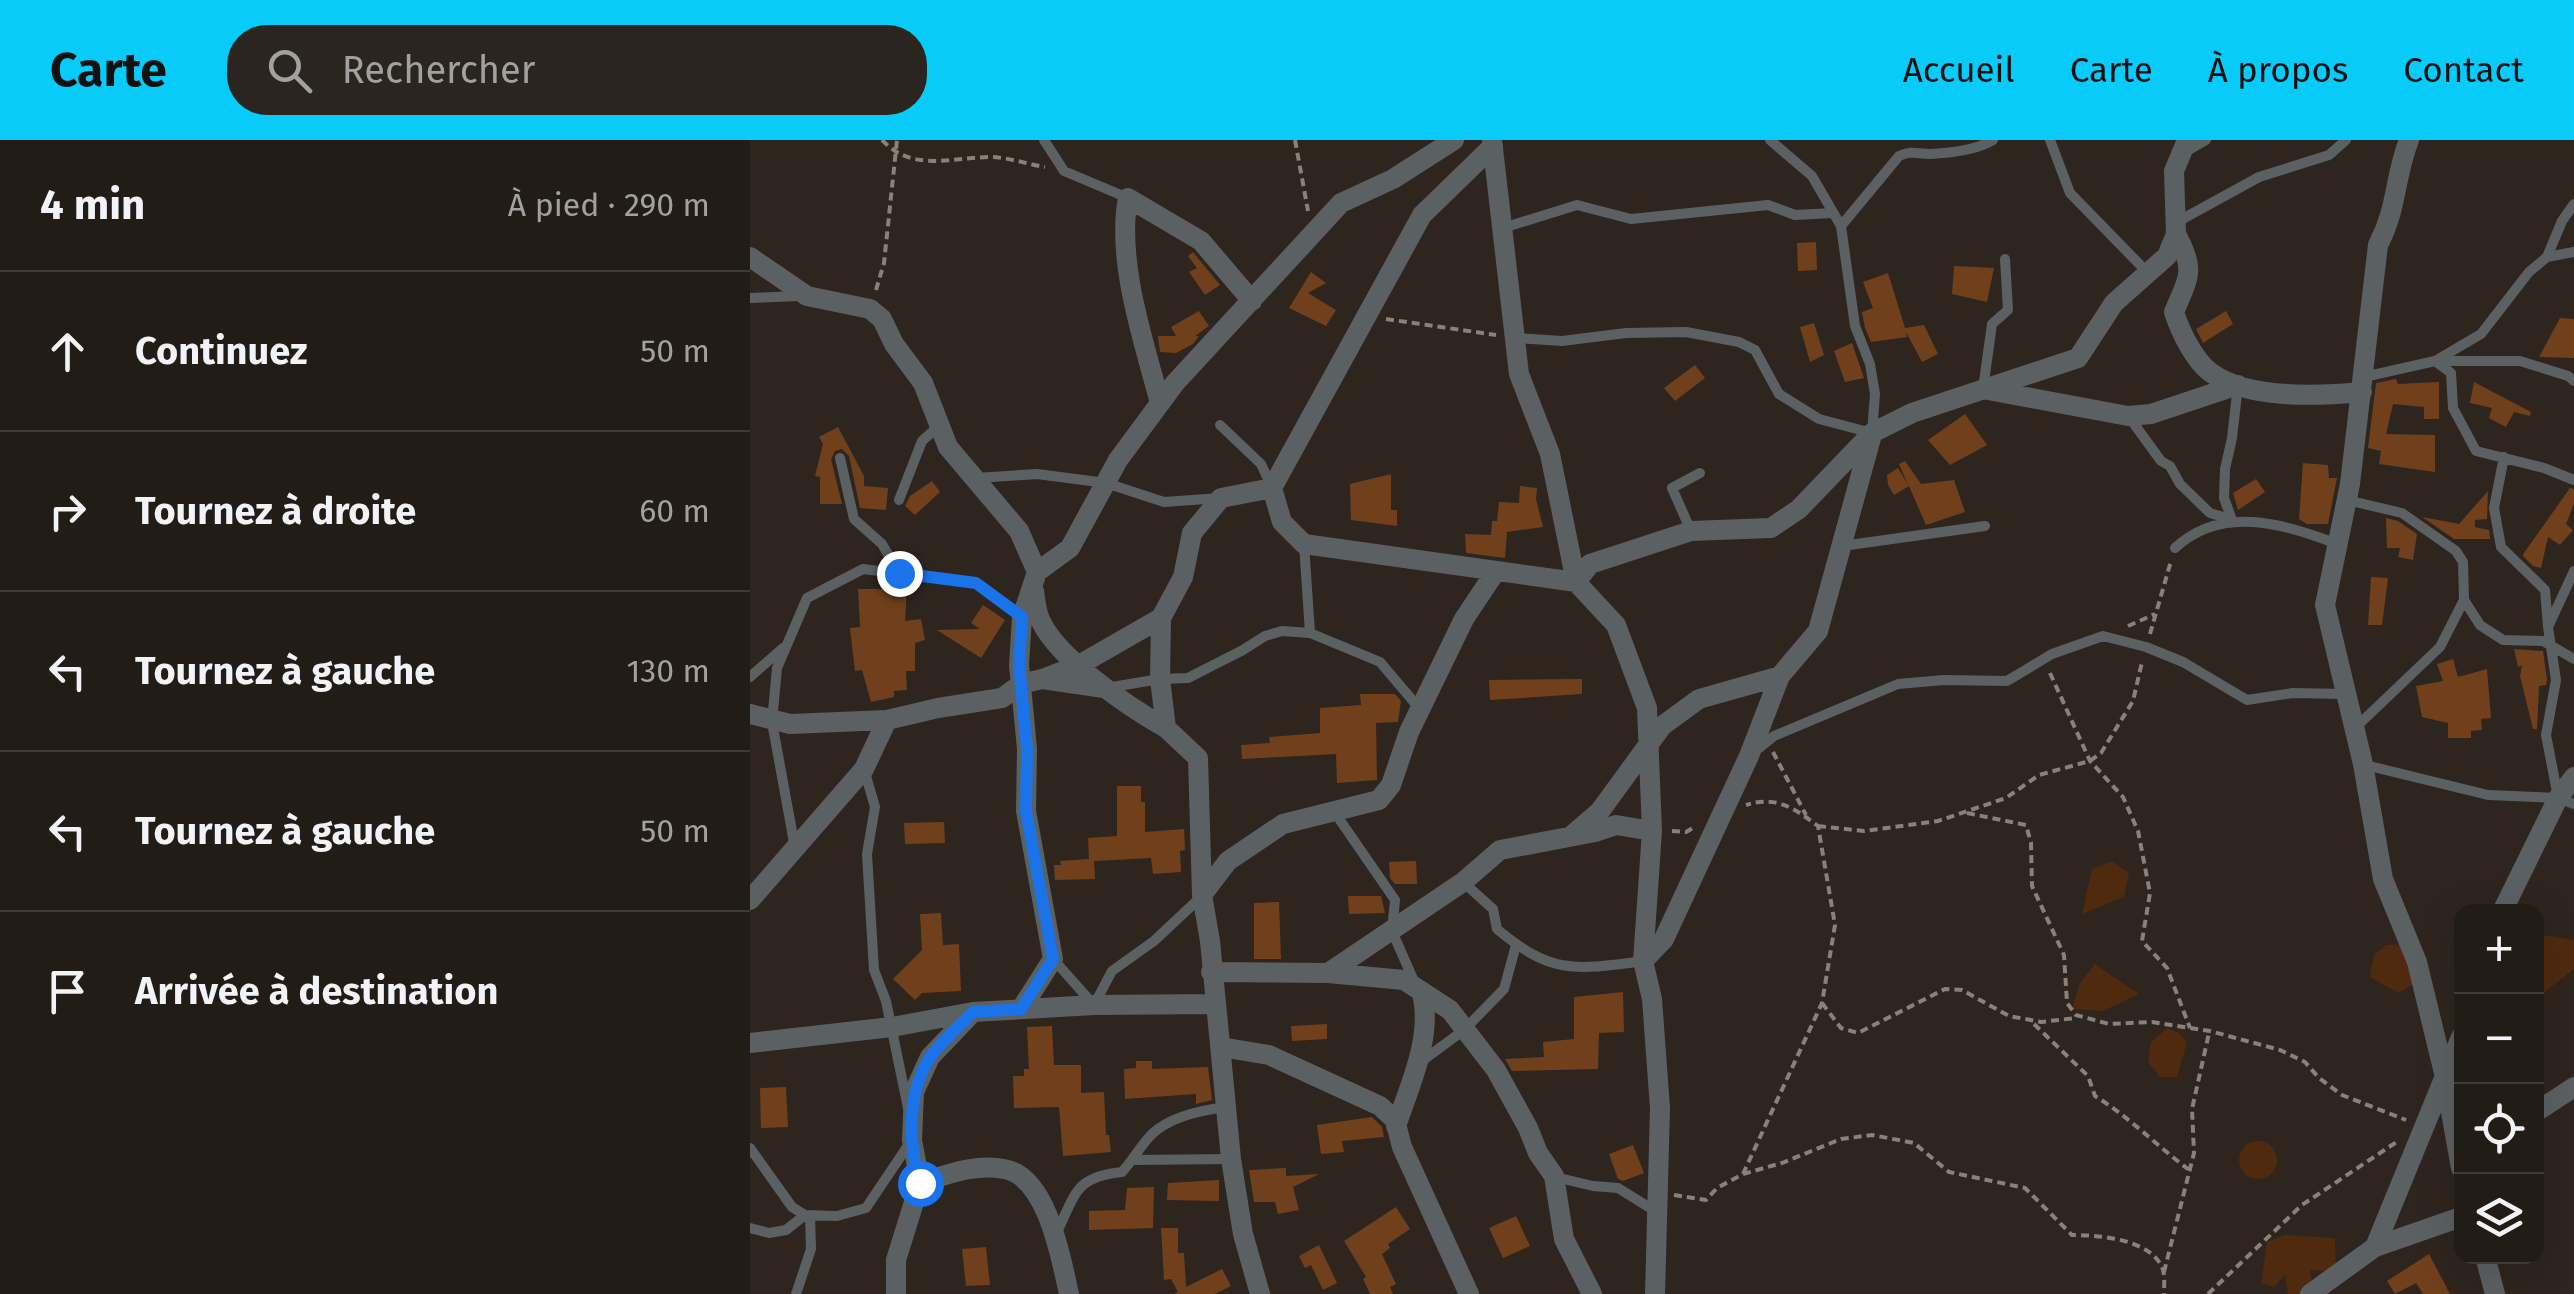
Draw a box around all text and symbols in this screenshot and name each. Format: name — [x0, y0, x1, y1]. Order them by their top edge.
search box — [227, 25, 927, 115]
text: Carte — [50, 41, 167, 99]
icon: search — [262, 43, 317, 98]
text: Rechercher — [342, 47, 535, 93]
text: Accueil — [1903, 49, 2015, 91]
text: Carte — [2070, 49, 2153, 91]
text: À propos — [2208, 49, 2348, 91]
text: Contact — [2403, 49, 2524, 91]
text: 4 min — [40, 180, 145, 230]
text: À pied · 290 m — [508, 186, 710, 224]
icon: ahead — [40, 324, 95, 379]
text: Continuez — [135, 328, 307, 374]
text: 50 m — [640, 332, 710, 370]
icon: right — [40, 484, 95, 539]
text: Tournez à droite — [135, 488, 416, 534]
text: 60 m — [639, 492, 710, 530]
route end — [877, 551, 923, 597]
icon: left — [40, 644, 95, 699]
text: Tournez à gauche — [135, 648, 435, 694]
text: 130 m — [626, 652, 710, 690]
icon: left — [40, 804, 95, 859]
text: Tournez à gauche — [135, 808, 435, 854]
text: 50 m — [640, 812, 710, 850]
map controls — [2454, 904, 2544, 1264]
button: + — [2454, 904, 2544, 994]
icon: arrive — [40, 964, 95, 1019]
text: Arrivée à destination — [135, 968, 498, 1014]
button: − — [2454, 994, 2544, 1084]
button: locate — [2454, 1084, 2544, 1174]
route start — [898, 1161, 944, 1207]
button: layers — [2454, 1174, 2544, 1264]

